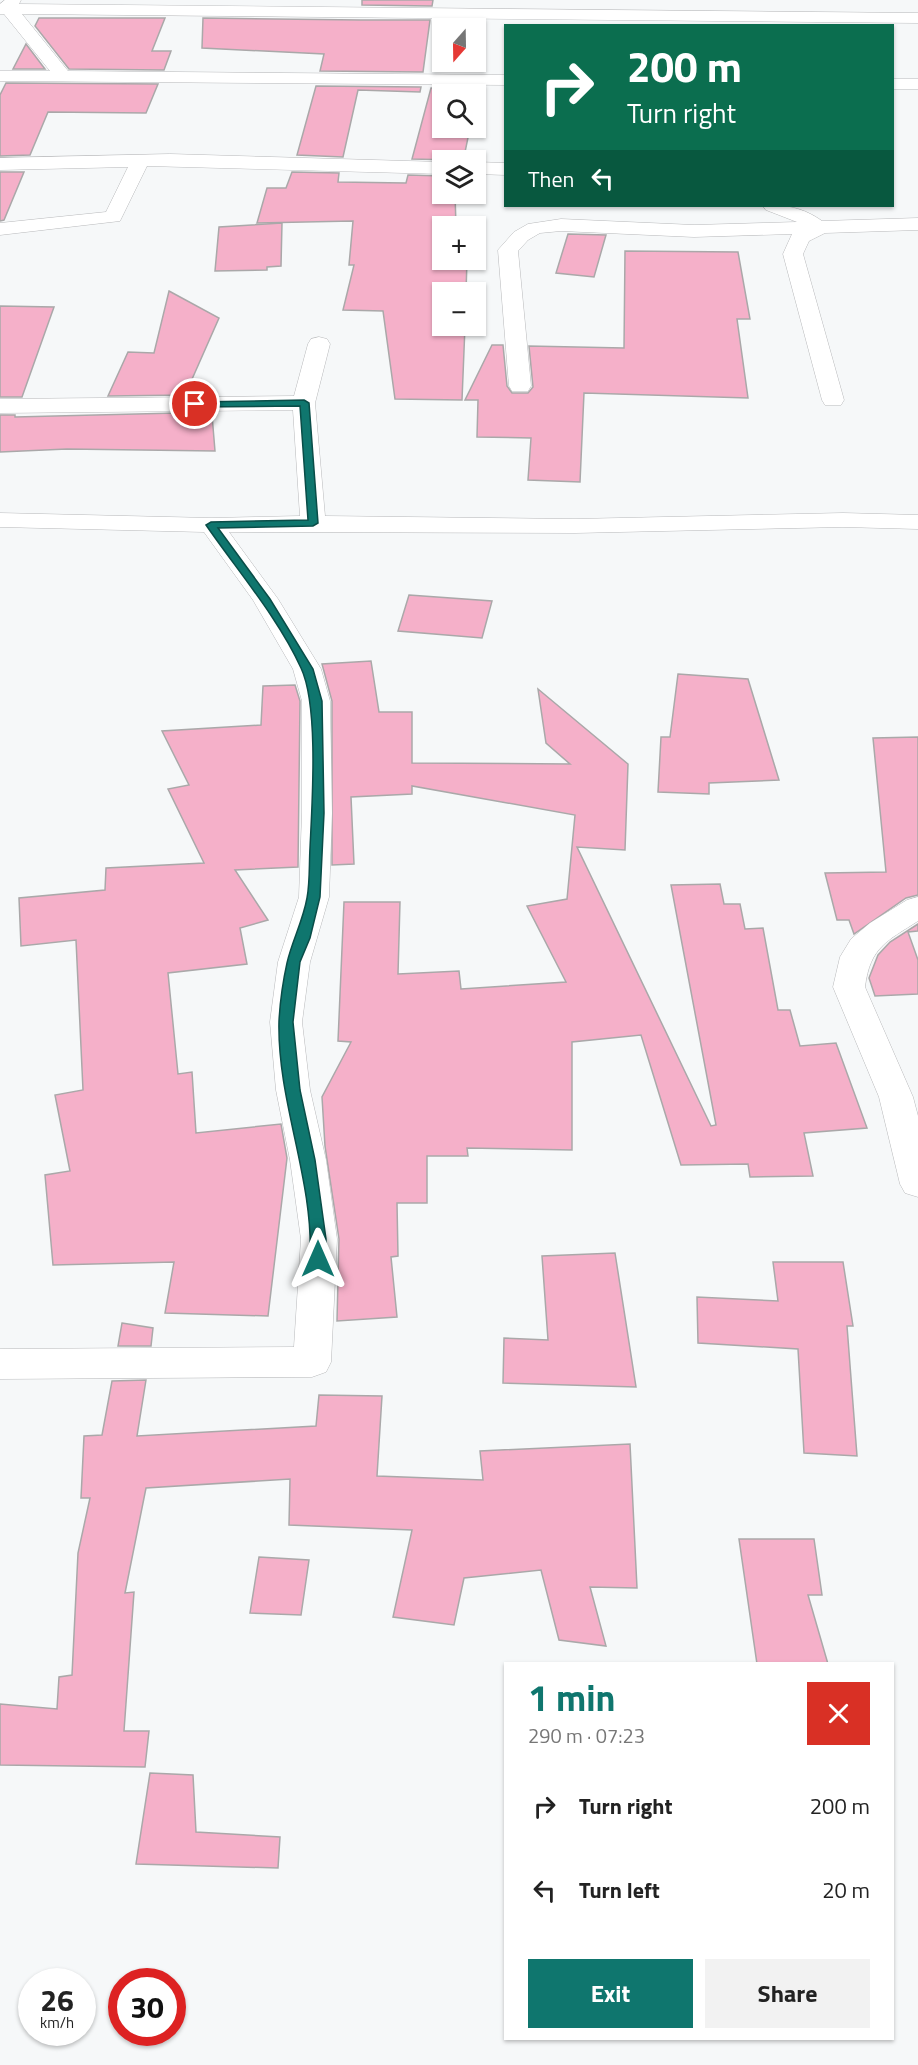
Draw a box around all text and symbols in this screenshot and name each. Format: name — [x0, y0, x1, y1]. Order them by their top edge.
north arrow — [432, 18, 486, 72]
map controls — [432, 18, 486, 336]
text: 200 m — [627, 34, 742, 98]
icon: right — [528, 48, 606, 126]
button: search — [432, 84, 486, 138]
text: Turn right — [627, 92, 736, 133]
button: layers — [432, 150, 486, 204]
text: Then — [528, 162, 574, 196]
icon: left — [586, 162, 619, 195]
button: + — [432, 216, 486, 270]
button: − — [432, 282, 486, 336]
pin — [169, 378, 220, 429]
icon: arrive — [178, 387, 211, 420]
position arrow — [286, 1227, 350, 1291]
text: 1 min — [528, 1670, 615, 1725]
button: close — [807, 1682, 870, 1745]
text: 290 m · 07:23 — [528, 1720, 645, 1751]
text: Turn right — [579, 1789, 673, 1823]
text: 200 m — [810, 1789, 870, 1823]
icon: right — [528, 1790, 561, 1823]
text: Turn left — [579, 1873, 660, 1907]
text: 20 m — [822, 1873, 870, 1907]
icon: left — [528, 1874, 561, 1907]
button: Exit — [528, 1959, 693, 2028]
button: Share — [705, 1959, 870, 2028]
speed limit sign: 30 — [108, 1968, 186, 2046]
text: 26 — [40, 1977, 74, 2023]
text: km/h — [40, 2011, 74, 2034]

